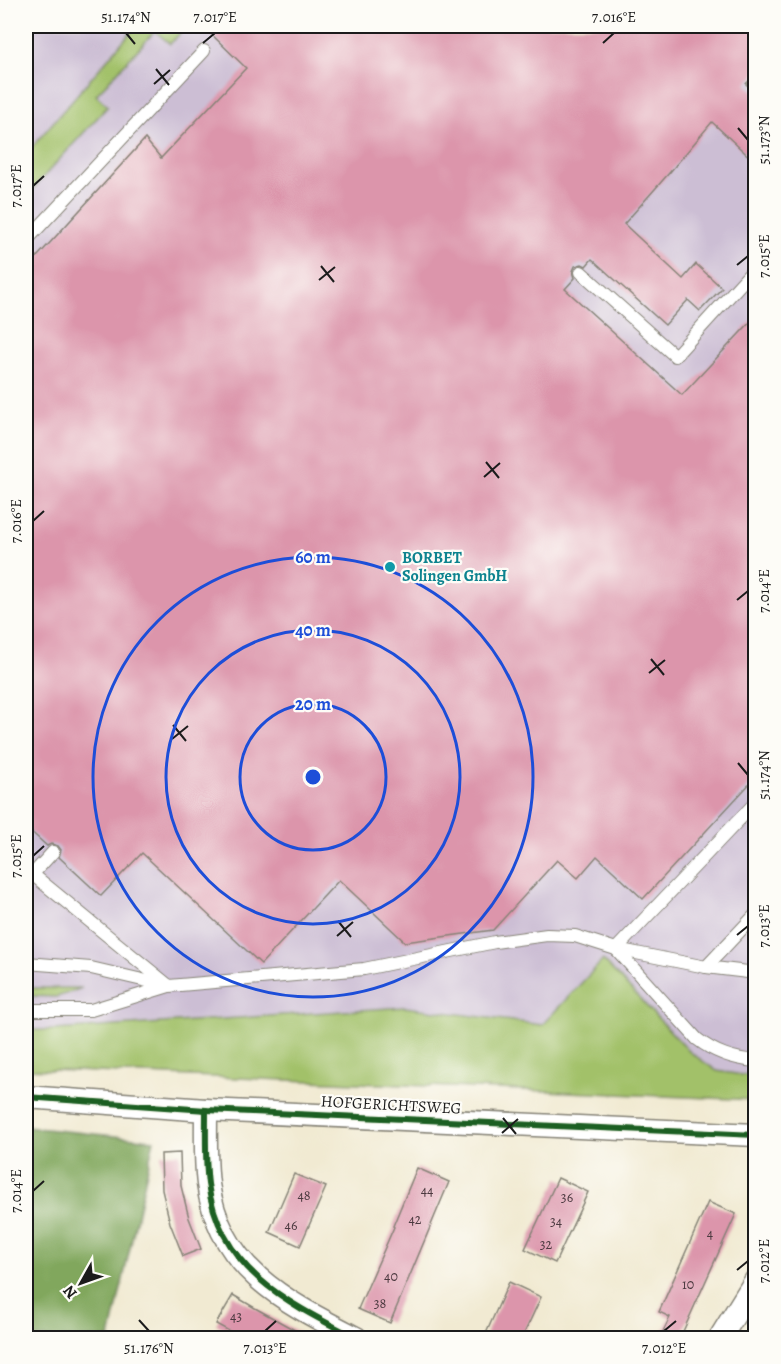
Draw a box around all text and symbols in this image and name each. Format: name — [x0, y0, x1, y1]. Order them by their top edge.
text: 51.174°N — [101, 7, 151, 27]
text: 7.017°E — [193, 7, 237, 27]
text: 7.016°E — [592, 7, 636, 27]
text: 51.173°N — [754, 115, 774, 165]
text: 7.017°E — [6, 164, 26, 208]
text: 7.015°E — [754, 234, 774, 278]
text: 7.016°E — [6, 499, 26, 543]
text: 60 m — [295, 545, 331, 569]
place label: BORBET Solingen GmbH — [402, 547, 507, 587]
marker: BORBET Solingen GmbH — [383, 560, 397, 574]
text: 7.014°E — [754, 569, 774, 613]
text: 40 m — [295, 618, 331, 642]
text: 20 m — [295, 692, 331, 716]
text: 51.174°N — [754, 750, 774, 800]
centre of rings — [303, 767, 323, 787]
text: 7.015°E — [6, 834, 26, 878]
text: 7.013°E — [754, 904, 774, 948]
street label: HOFGERICHTSWEG — [320, 1090, 462, 1120]
text: 7.014°E — [6, 1169, 26, 1213]
house number: 44 — [421, 1181, 433, 1200]
house number: 48 — [297, 1186, 311, 1205]
house number: 36 — [561, 1188, 573, 1207]
house number: 42 — [409, 1210, 422, 1229]
house number: 34 — [550, 1212, 562, 1231]
house number: 46 — [285, 1216, 297, 1235]
house number: 4 — [707, 1224, 713, 1243]
house number: 32 — [540, 1235, 553, 1254]
text: 7.012°E — [754, 1239, 774, 1283]
north arrow — [51, 1253, 111, 1313]
house number: 40 — [384, 1267, 398, 1286]
house number: 10 — [682, 1275, 694, 1294]
text: N — [58, 1280, 82, 1304]
house number: 38 — [374, 1294, 387, 1313]
house number: 43 — [230, 1307, 242, 1326]
text: 51.176°N — [124, 1338, 174, 1358]
text: 7.013°E — [243, 1338, 287, 1358]
text: 7.012°E — [642, 1338, 686, 1358]

